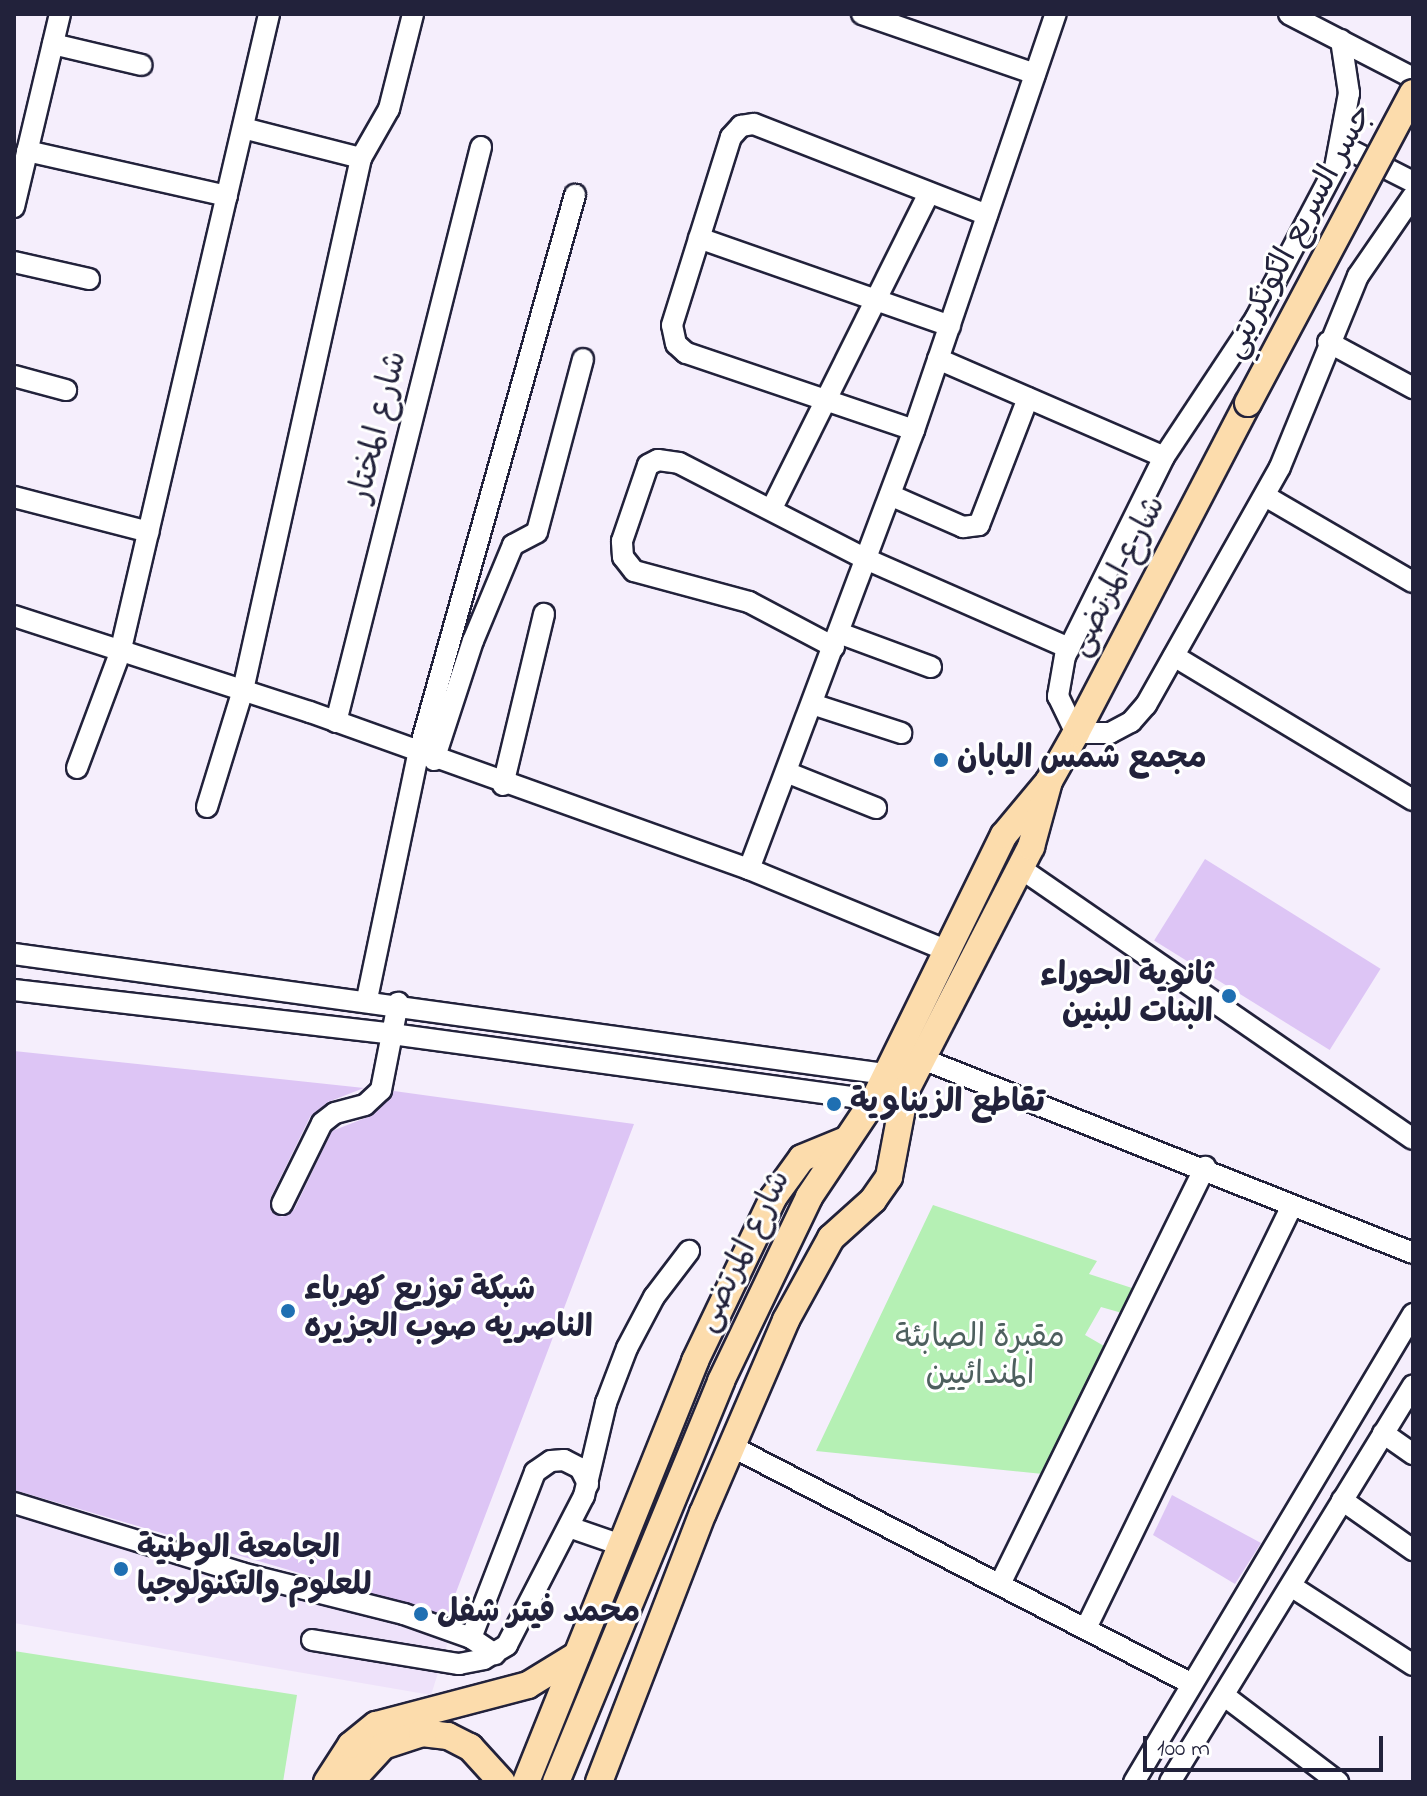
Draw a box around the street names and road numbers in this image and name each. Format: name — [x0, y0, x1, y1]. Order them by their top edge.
street label: جسر السريع الكونكريتي — [1217, 98, 1383, 366]
street label: شارع المختار — [343, 348, 417, 506]
street label: شارع المرتضى — [1062, 490, 1176, 664]
street label: شارع المرتضى — [689, 1165, 801, 1339]

